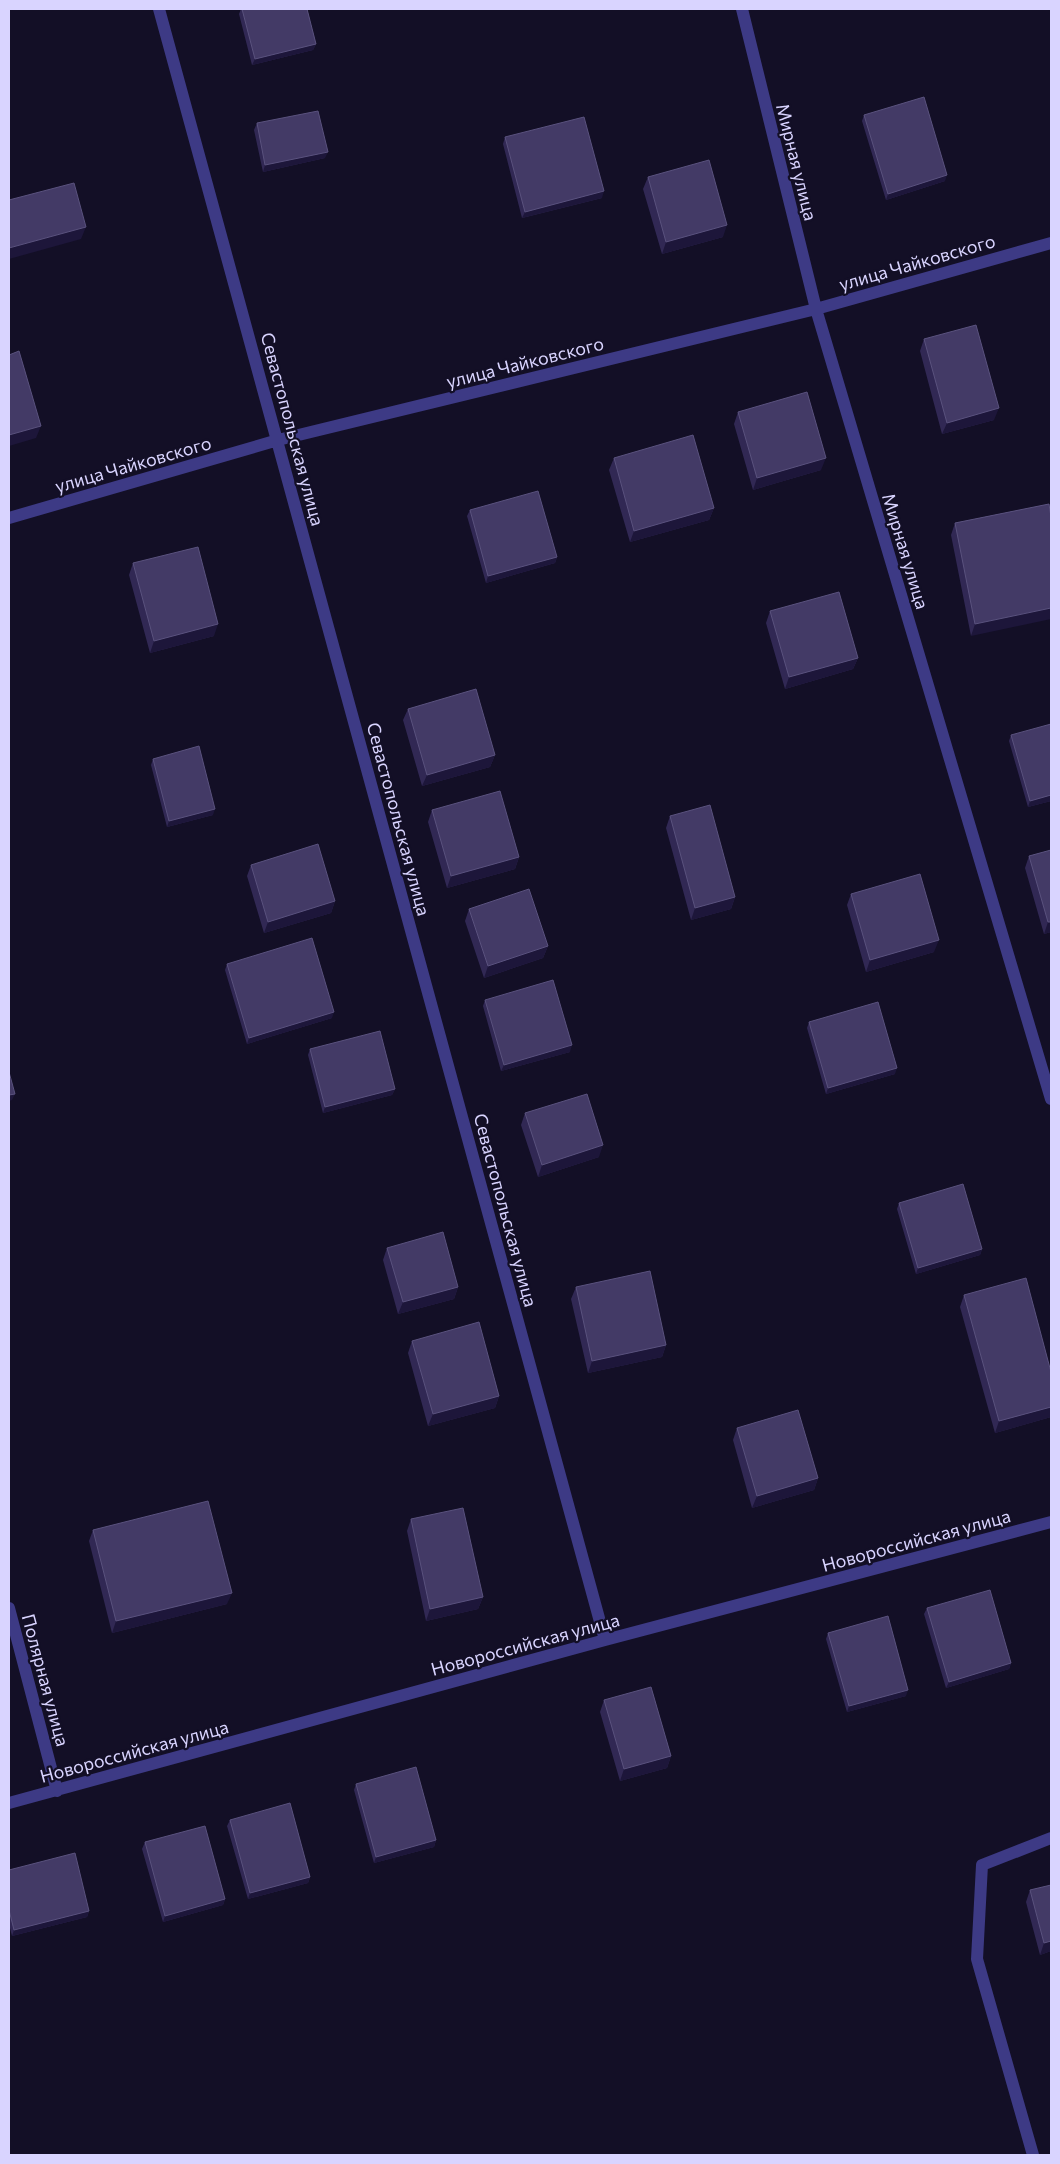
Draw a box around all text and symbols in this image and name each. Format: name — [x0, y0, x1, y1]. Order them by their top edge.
street label: Мирная улица — [772, 101, 822, 223]
street label: улица Чайковского — [836, 229, 998, 295]
street label: Севастопольская улица — [257, 330, 329, 528]
street label: улица Чайковского — [444, 332, 606, 392]
street label: улица Чайковского — [52, 431, 214, 497]
street label: Мирная улица — [878, 490, 934, 612]
street label: Севастопольская улица — [363, 720, 435, 918]
street label: Севастопольская улица — [470, 1111, 542, 1309]
street label: Новороссийская улица — [819, 1504, 1013, 1576]
street label: Новороссийская улица — [428, 1608, 622, 1680]
street label: Полярная улица — [18, 1611, 74, 1749]
street label: Новороссийская улица — [37, 1715, 231, 1787]

